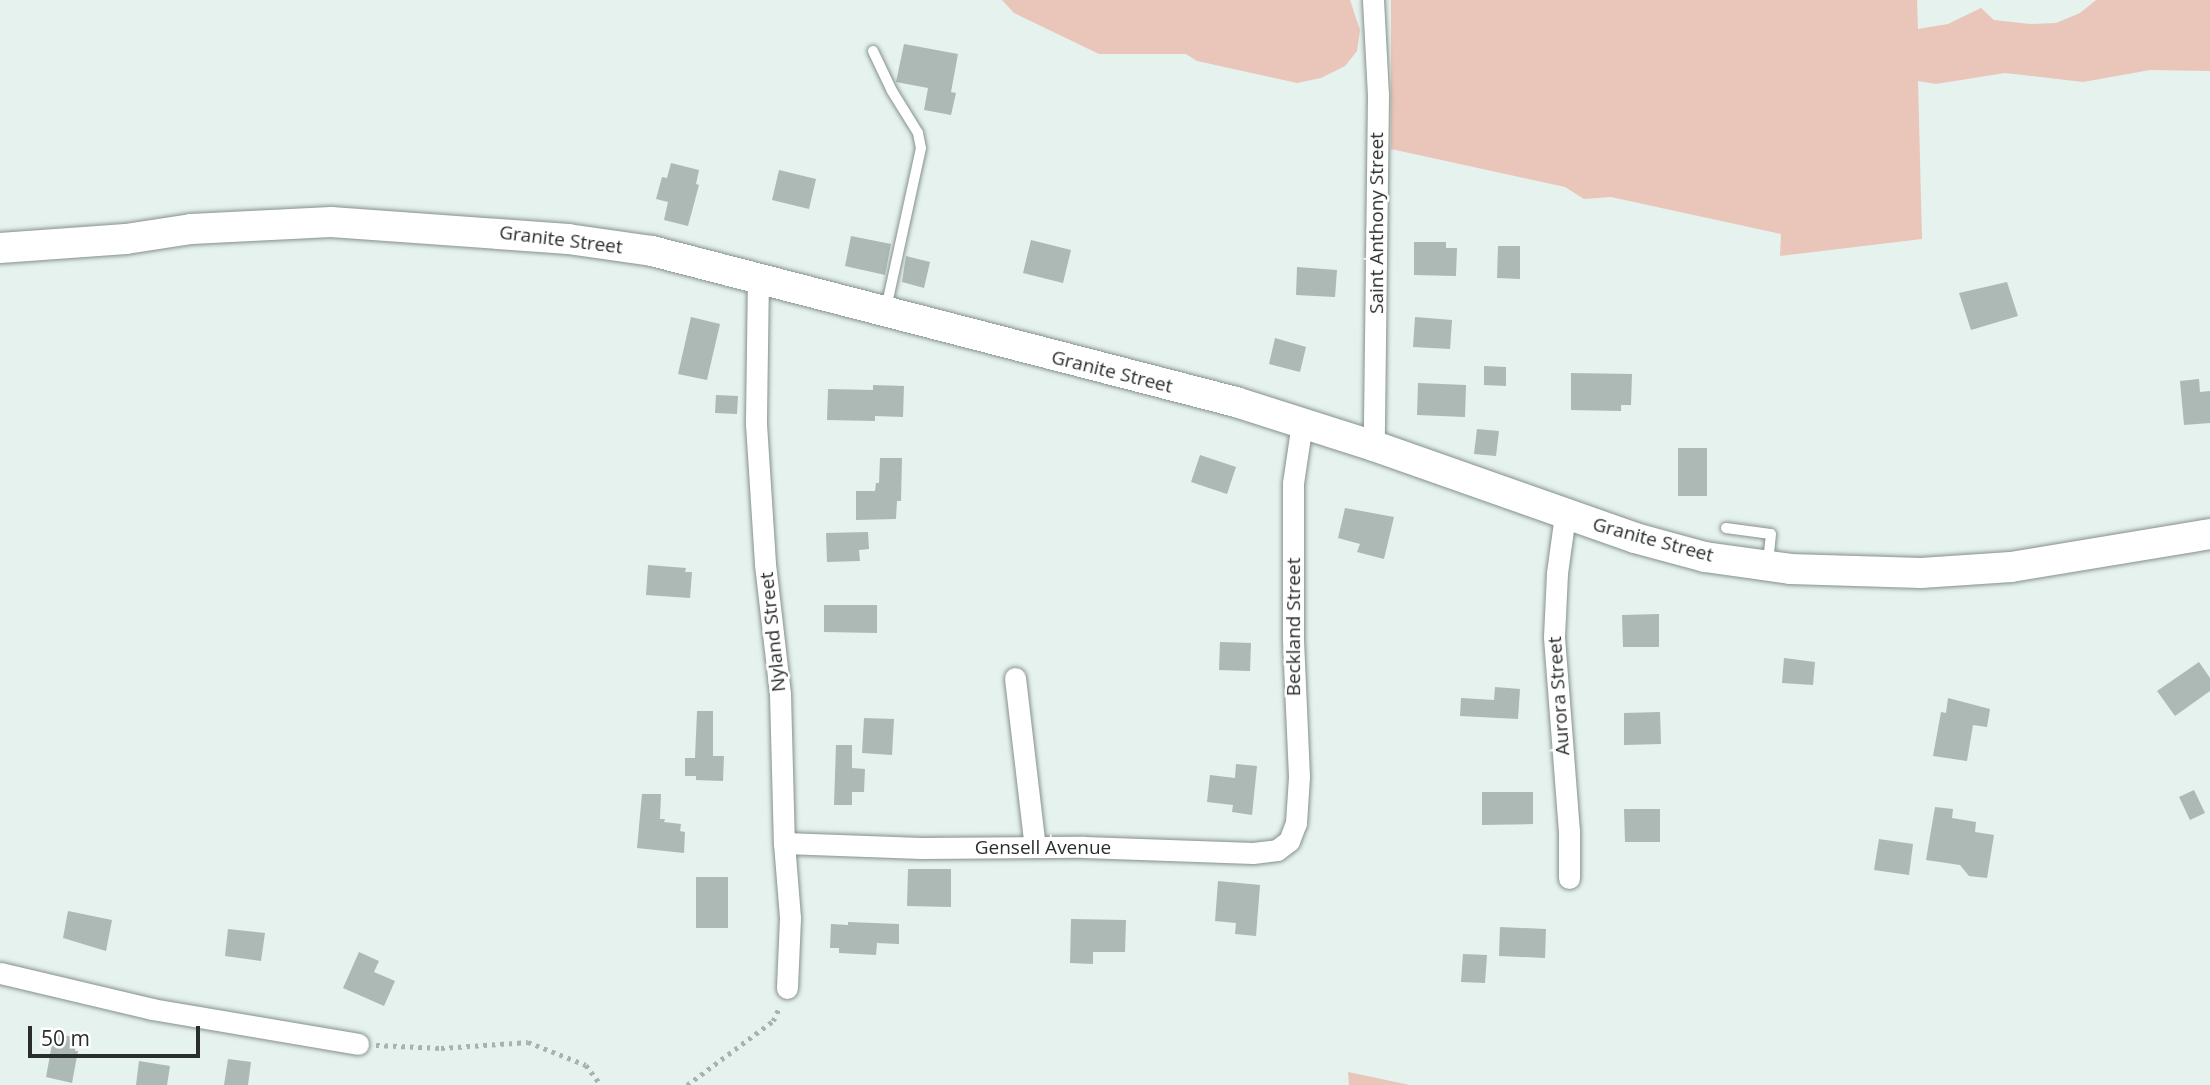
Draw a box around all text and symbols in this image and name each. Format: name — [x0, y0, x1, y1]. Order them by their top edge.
street label: Saint Anthony Street — [1366, 132, 1388, 314]
street label: Granite Street — [498, 221, 624, 259]
street label: Granite Street — [1049, 346, 1175, 398]
street label: Granite Street — [1590, 513, 1716, 567]
street label: Beckland Street — [1283, 558, 1305, 696]
street label: Nyland Street — [755, 571, 791, 693]
street label: Aurora Street — [1543, 636, 1575, 756]
street label: Gensell Avenue — [975, 837, 1111, 859]
scale bar — [32, 1012, 203, 1056]
text: 50 m — [41, 1024, 90, 1052]

